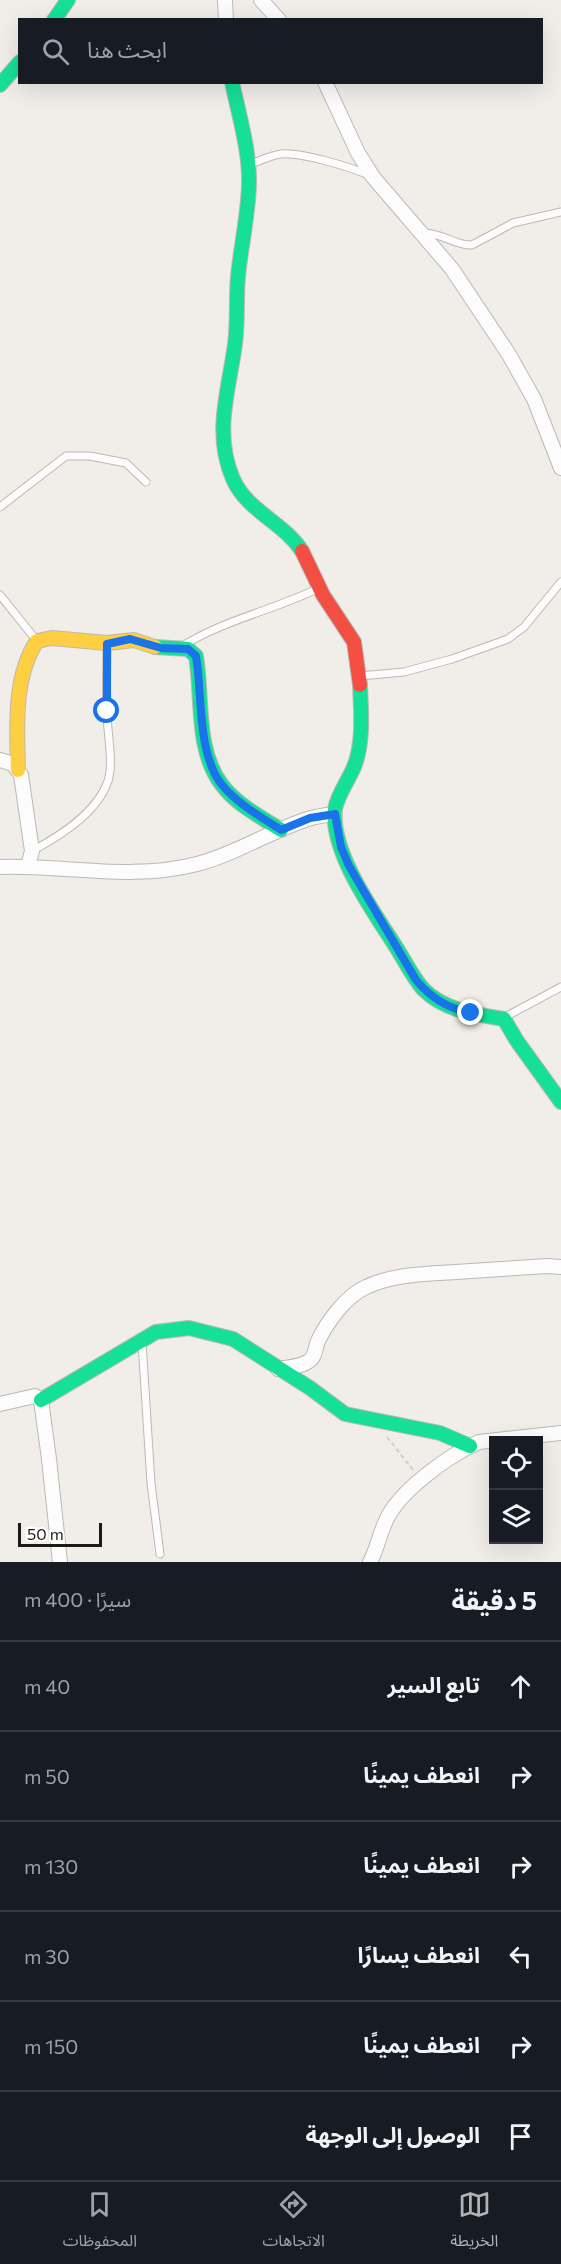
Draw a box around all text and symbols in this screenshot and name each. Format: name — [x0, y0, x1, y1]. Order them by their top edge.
search box — [18, 18, 543, 84]
icon: search — [39, 35, 72, 68]
text: ابحث هنا — [87, 36, 167, 63]
route start — [93, 697, 119, 723]
route end — [457, 999, 483, 1025]
map controls — [489, 1436, 543, 1544]
button: locate — [489, 1436, 543, 1490]
button: layers — [489, 1490, 543, 1544]
scale bar — [18, 1520, 102, 1548]
text: 50 m — [27, 1524, 64, 1543]
text: 5 دقيقة — [451, 1584, 537, 1615]
text: سيرًا · 400 m — [24, 1587, 131, 1611]
icon: ahead — [504, 1670, 537, 1703]
text: تابع السير — [388, 1671, 480, 1698]
text: 40 m — [24, 1674, 70, 1698]
icon: right — [504, 1760, 537, 1793]
text: انعطف يمينًا — [363, 1761, 480, 1788]
text: 50 m — [24, 1764, 70, 1788]
icon: right — [504, 1850, 537, 1883]
text: انعطف يمينًا — [363, 1851, 480, 1878]
text: 130 m — [24, 1854, 78, 1878]
icon: left — [504, 1940, 537, 1973]
text: انعطف يسارًا — [358, 1941, 480, 1968]
text: 30 m — [24, 1944, 70, 1968]
icon: right — [504, 2030, 537, 2063]
text: انعطف يمينًا — [363, 2031, 480, 2058]
text: 150 m — [24, 2034, 78, 2058]
icon: arrive — [504, 2120, 537, 2153]
text: الوصول إلى الوجهة — [305, 2121, 480, 2148]
tab: المحفوظات — [63, 2188, 137, 2258]
tab: الاتجاهات — [262, 2188, 325, 2258]
tab: الخريطة — [450, 2188, 498, 2258]

